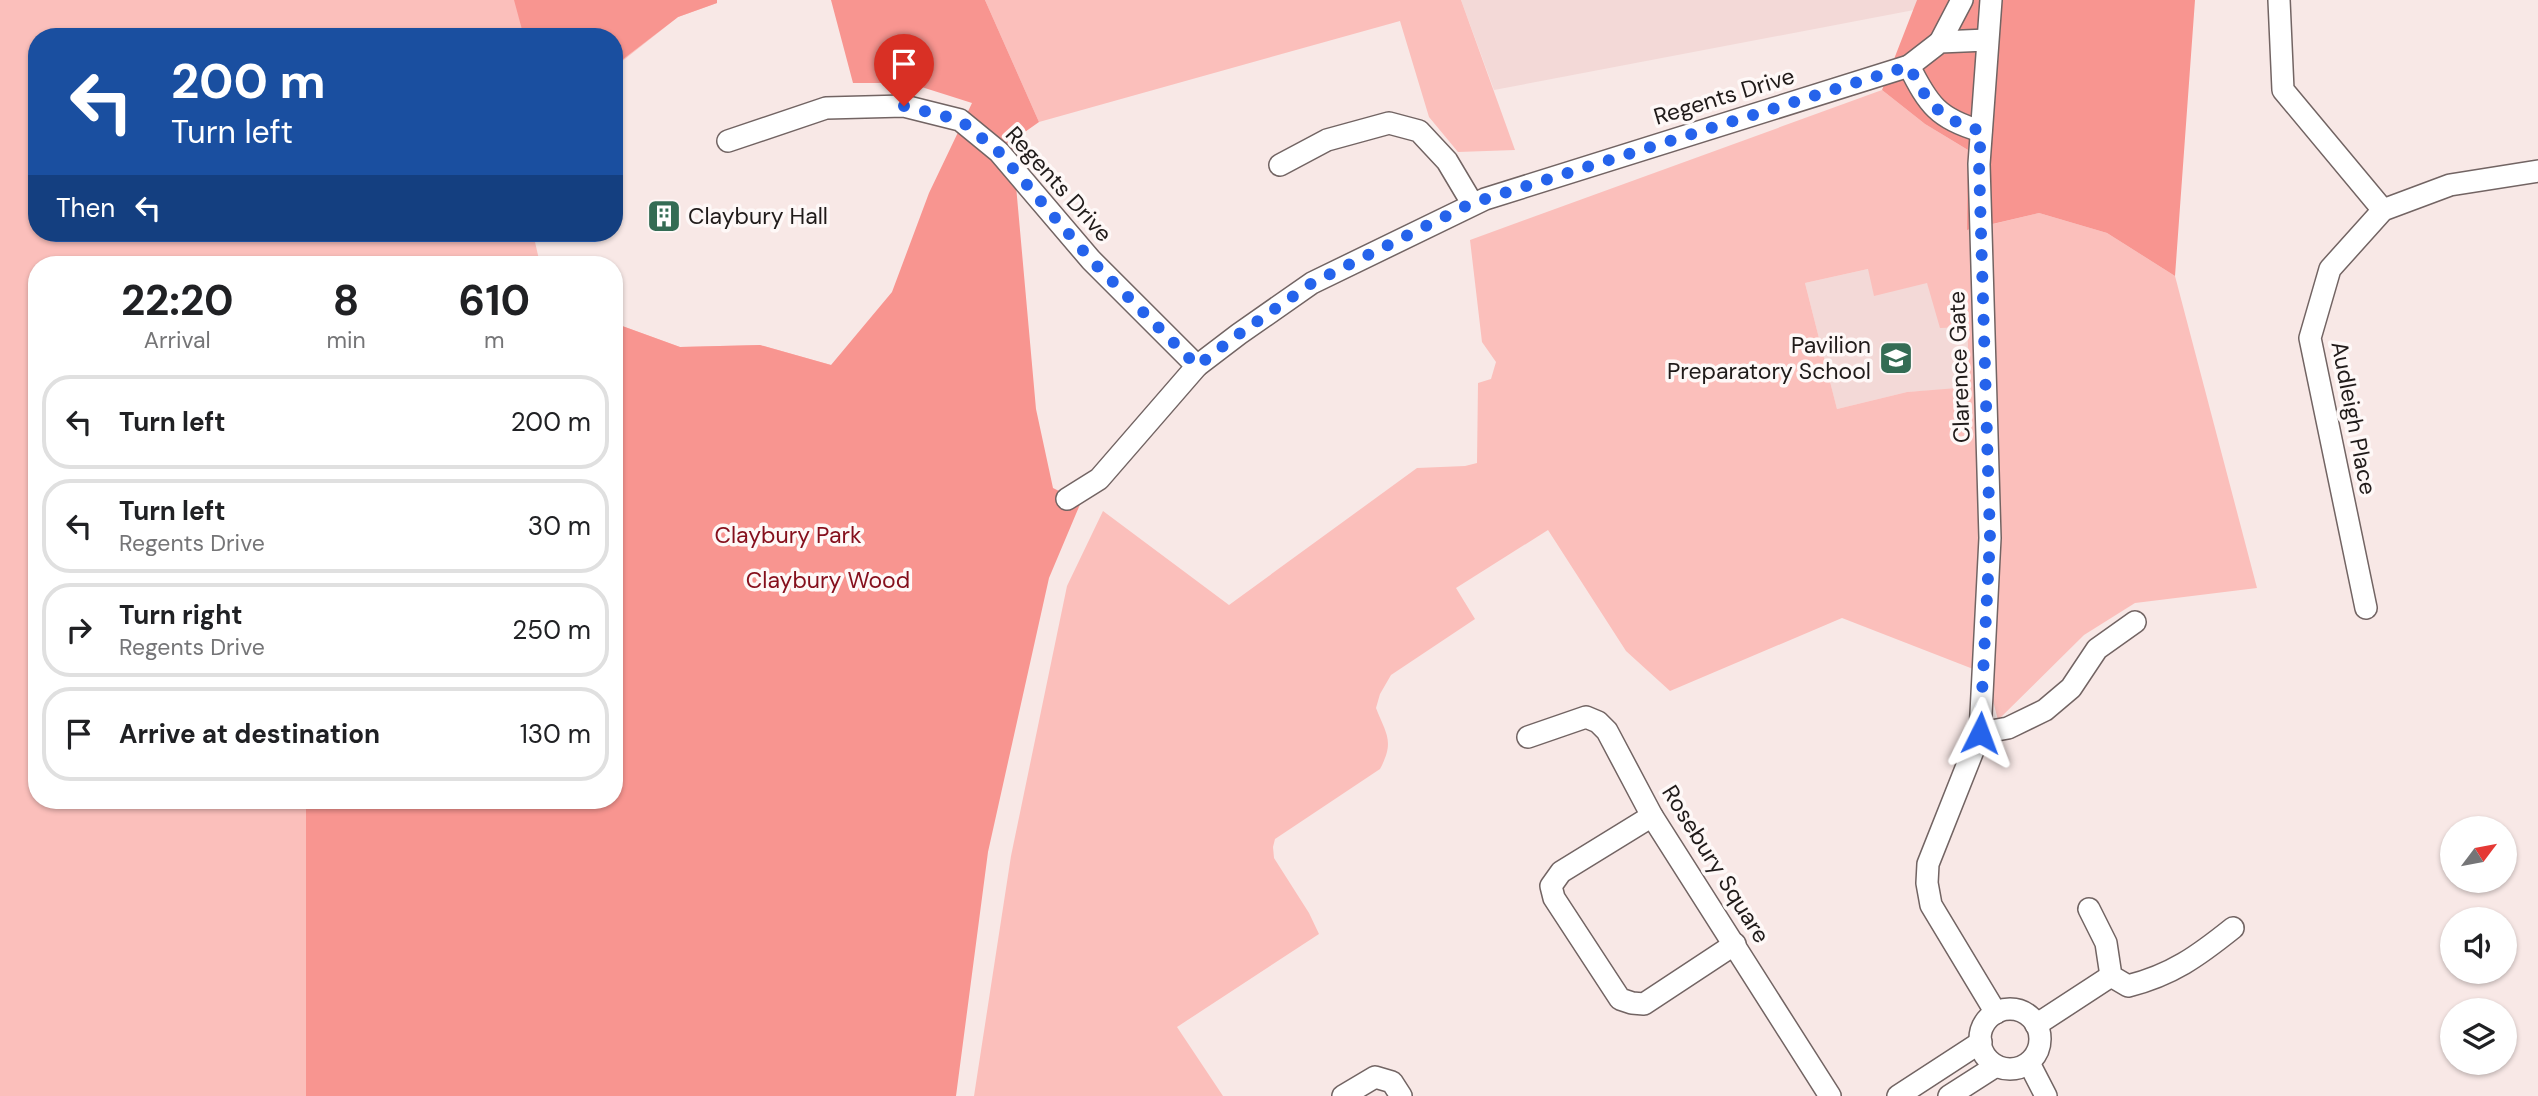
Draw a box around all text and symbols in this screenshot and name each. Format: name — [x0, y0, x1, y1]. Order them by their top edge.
pin — [874, 34, 934, 106]
icon: arrive — [885, 45, 923, 83]
text: 200 m — [171, 49, 326, 113]
icon: left — [56, 56, 147, 147]
street label: Regents Drive — [1650, 60, 1798, 132]
text: Turn left — [171, 111, 293, 153]
street label: Regents Drive — [999, 120, 1119, 248]
icon: left — [129, 189, 167, 227]
text: Then — [56, 191, 115, 225]
building icon: Claybury Hall — [645, 197, 683, 235]
place label: Claybury Hall — [688, 201, 828, 231]
text: 22:20 — [121, 273, 234, 328]
text: 8 — [333, 273, 359, 328]
text: 610 — [459, 273, 530, 328]
street label: Clarence Gate — [1941, 290, 1977, 444]
text: Arrival — [144, 325, 211, 355]
text: min — [327, 325, 366, 355]
text: m — [484, 325, 505, 355]
place label: Pavilion Preparatory School — [1667, 330, 1871, 386]
school or university icon: Pavilion Preparatory School — [1877, 339, 1915, 377]
street label: Audleigh Place — [2324, 339, 2384, 497]
icon: left — [60, 403, 98, 441]
text: Turn left — [119, 405, 226, 439]
text: 200 m — [511, 405, 591, 439]
text: Turn left — [119, 494, 226, 528]
icon: left — [60, 507, 98, 545]
text: 30 m — [528, 509, 591, 543]
park label: Claybury Park — [715, 520, 862, 550]
text: Regents Drive — [119, 528, 265, 558]
park label: Claybury Wood — [746, 565, 910, 595]
text: Turn right — [119, 598, 243, 632]
icon: right — [60, 611, 98, 649]
text: 250 m — [512, 613, 591, 647]
text: Regents Drive — [119, 632, 265, 662]
position arrow — [1943, 696, 2017, 770]
icon: arrive — [60, 715, 98, 753]
text: Arrive at destination — [119, 717, 380, 751]
text: 130 m — [520, 717, 591, 751]
street label: Rosebury Square — [1655, 779, 1777, 949]
north arrow — [2440, 816, 2516, 892]
map controls — [2440, 816, 2517, 1075]
button: sound — [2440, 907, 2517, 984]
button: layers — [2440, 998, 2517, 1075]

